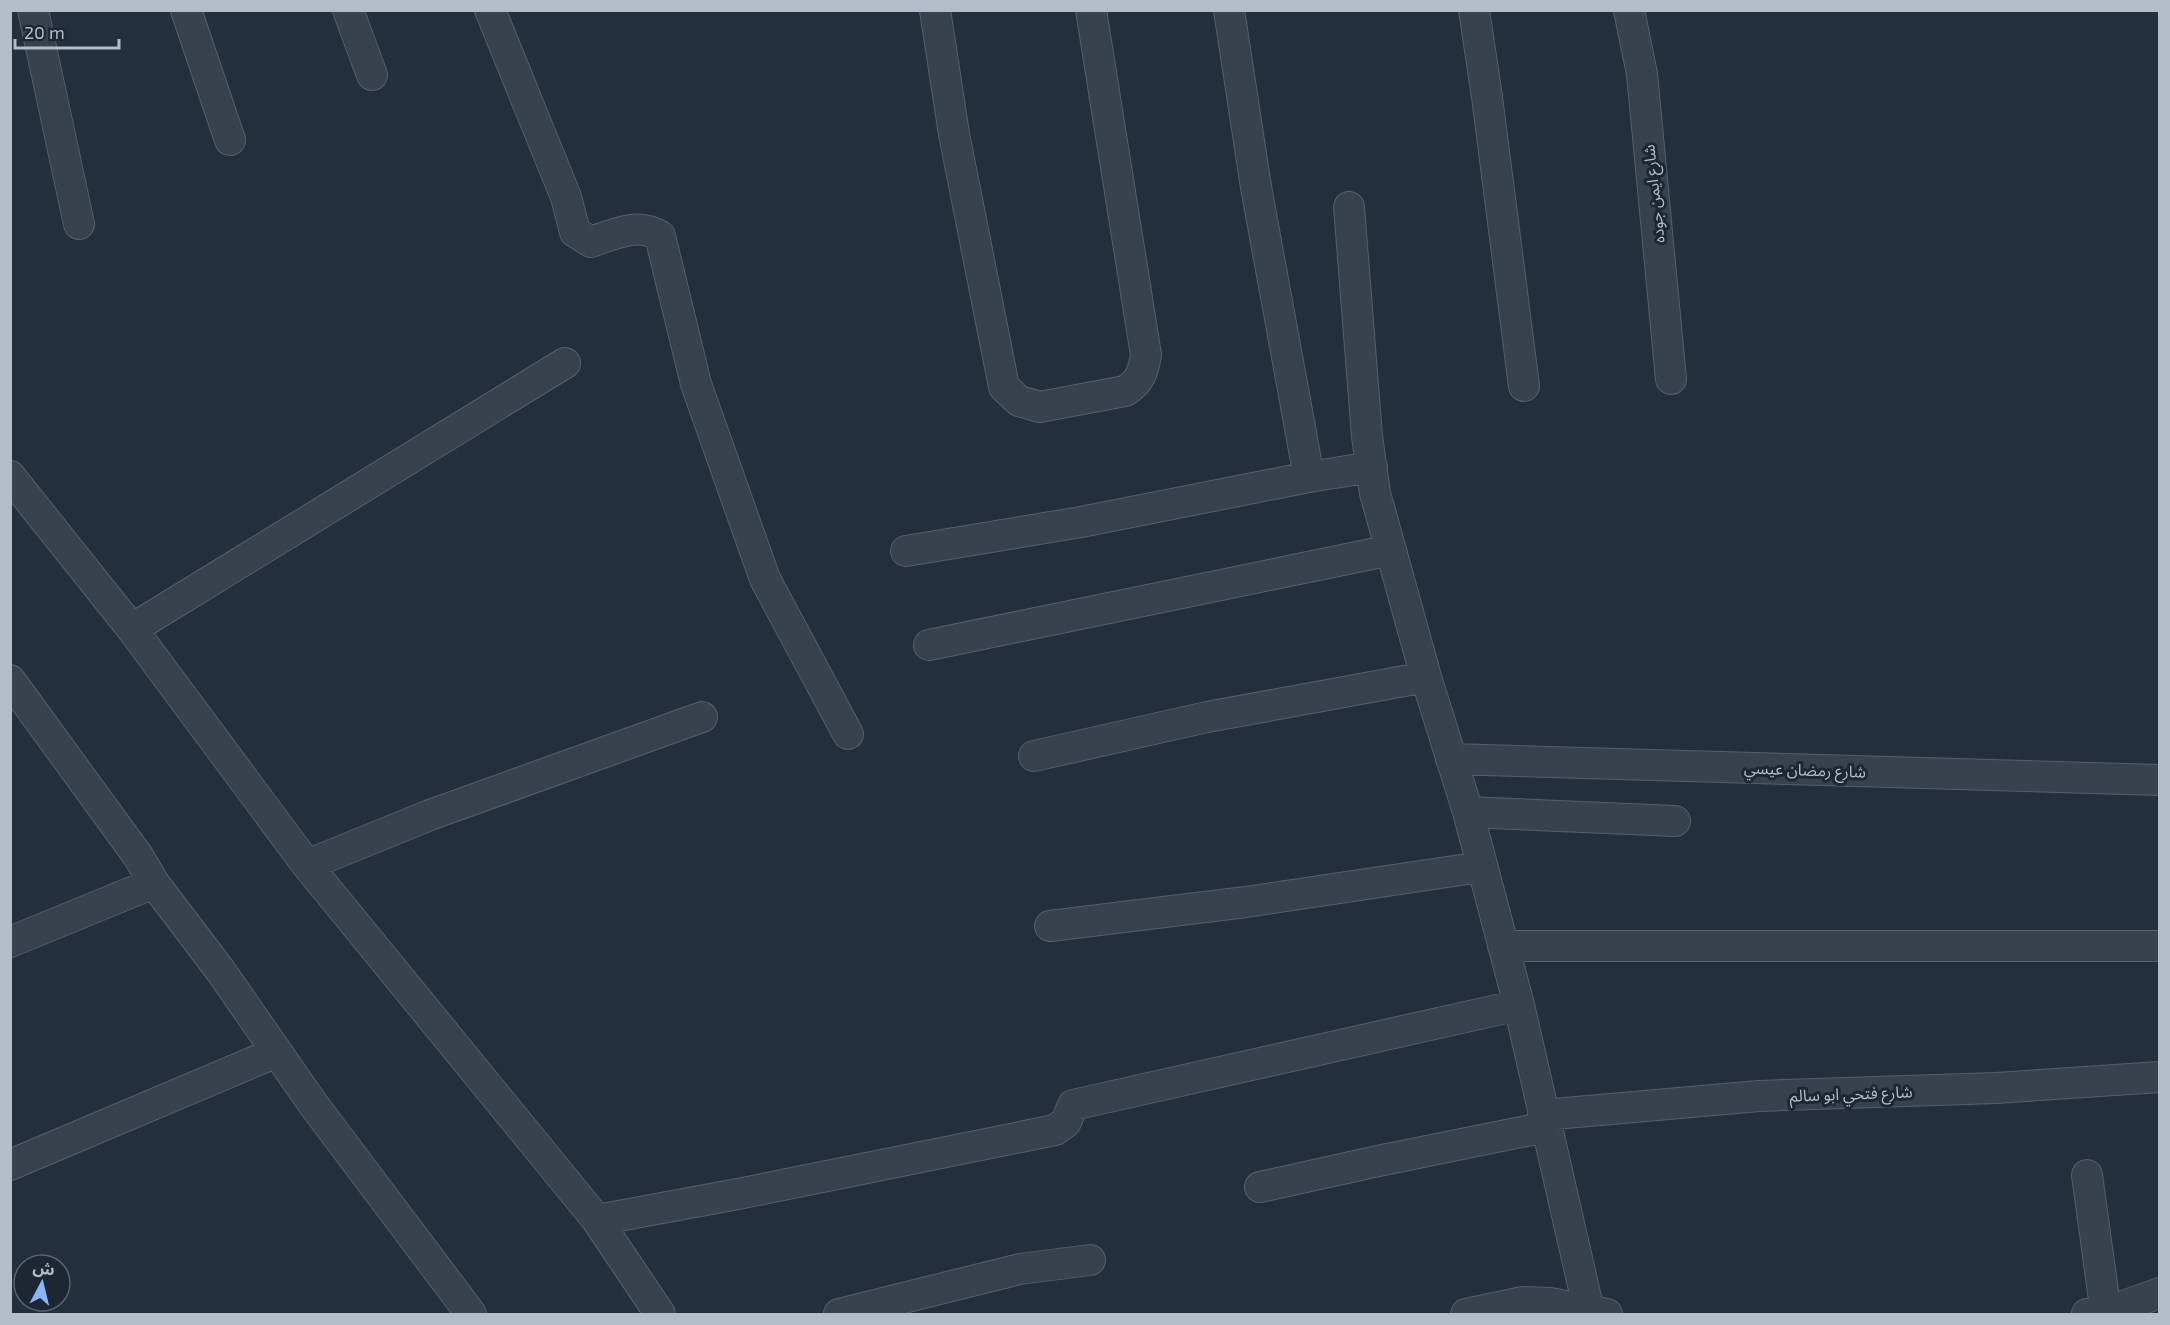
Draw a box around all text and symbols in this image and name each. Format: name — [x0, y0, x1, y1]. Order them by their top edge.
scale bar — [15, 12, 118, 50]
text: 20 m — [24, 21, 65, 43]
street label: شارع ايمن جوده — [1638, 143, 1672, 244]
street label: شارع رمضان عيسي — [1743, 757, 1866, 785]
street label: شارع فتحي ابو سالم — [1789, 1081, 1913, 1109]
north arrow — [12, 1253, 72, 1313]
text: ش — [32, 1257, 56, 1279]

